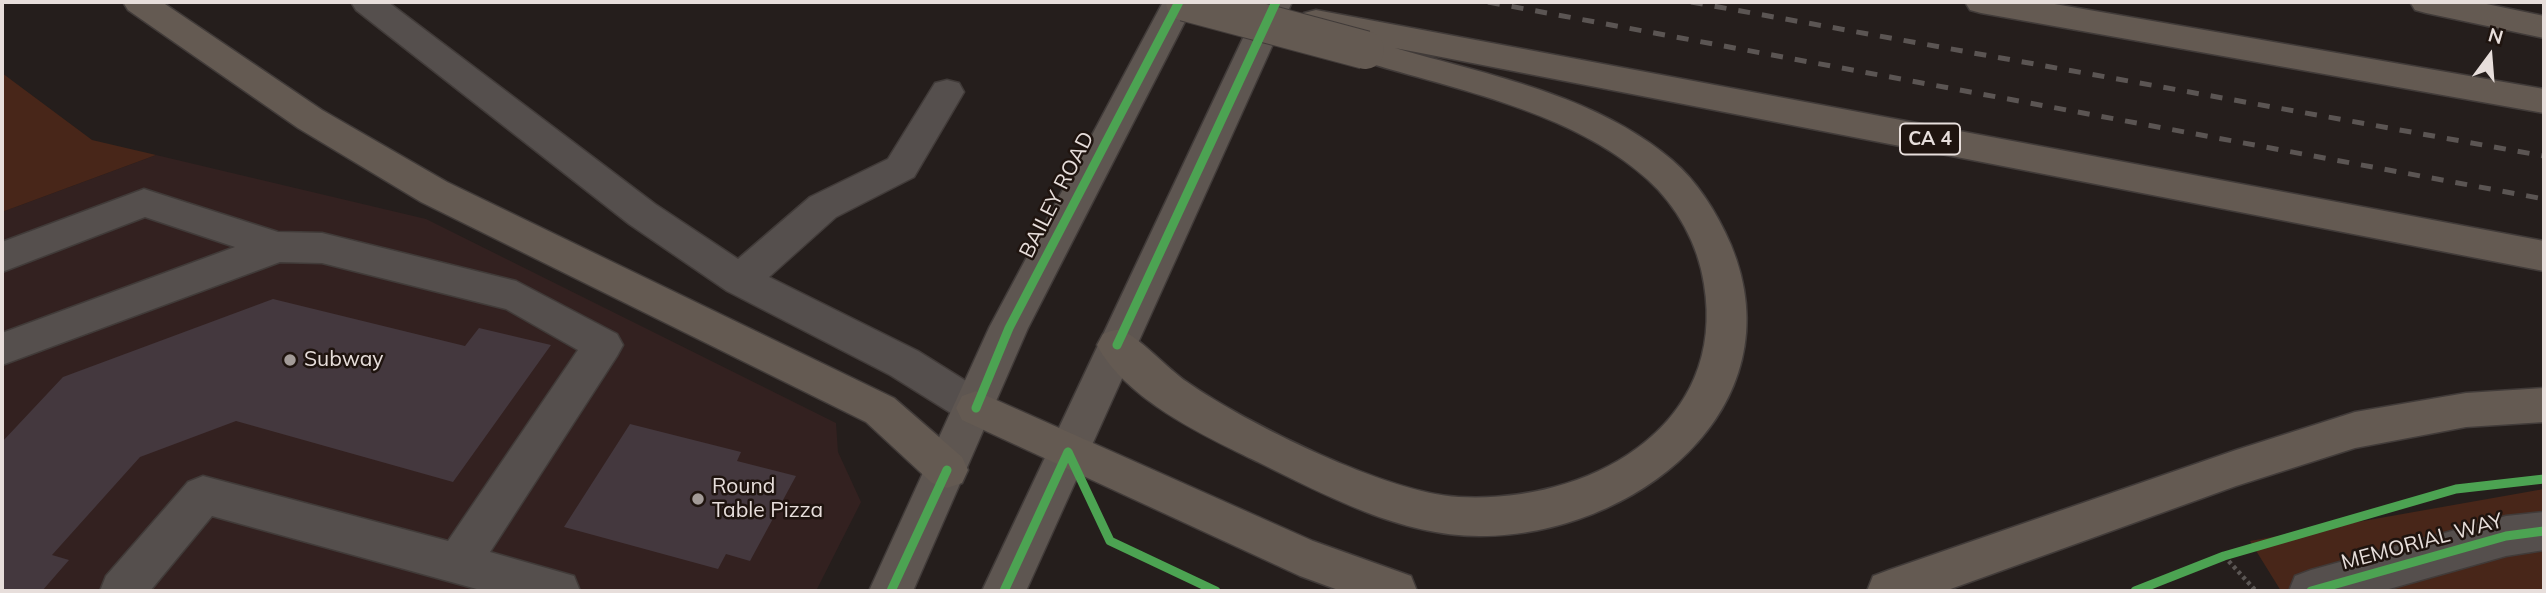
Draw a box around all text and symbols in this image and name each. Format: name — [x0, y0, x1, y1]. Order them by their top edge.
north arrow — [2455, 21, 2525, 91]
text: N — [2486, 22, 2506, 49]
road number: CA 4 — [1900, 124, 1960, 154]
street label: BAILEY ROAD — [1014, 128, 1100, 262]
place label: Subway — [304, 347, 383, 373]
marker: Subway — [282, 352, 298, 368]
place label: Round Table Pizza — [712, 474, 823, 524]
marker: Round Table Pizza — [690, 491, 706, 507]
street label: MEMORIAL WAY — [2339, 508, 2505, 576]

